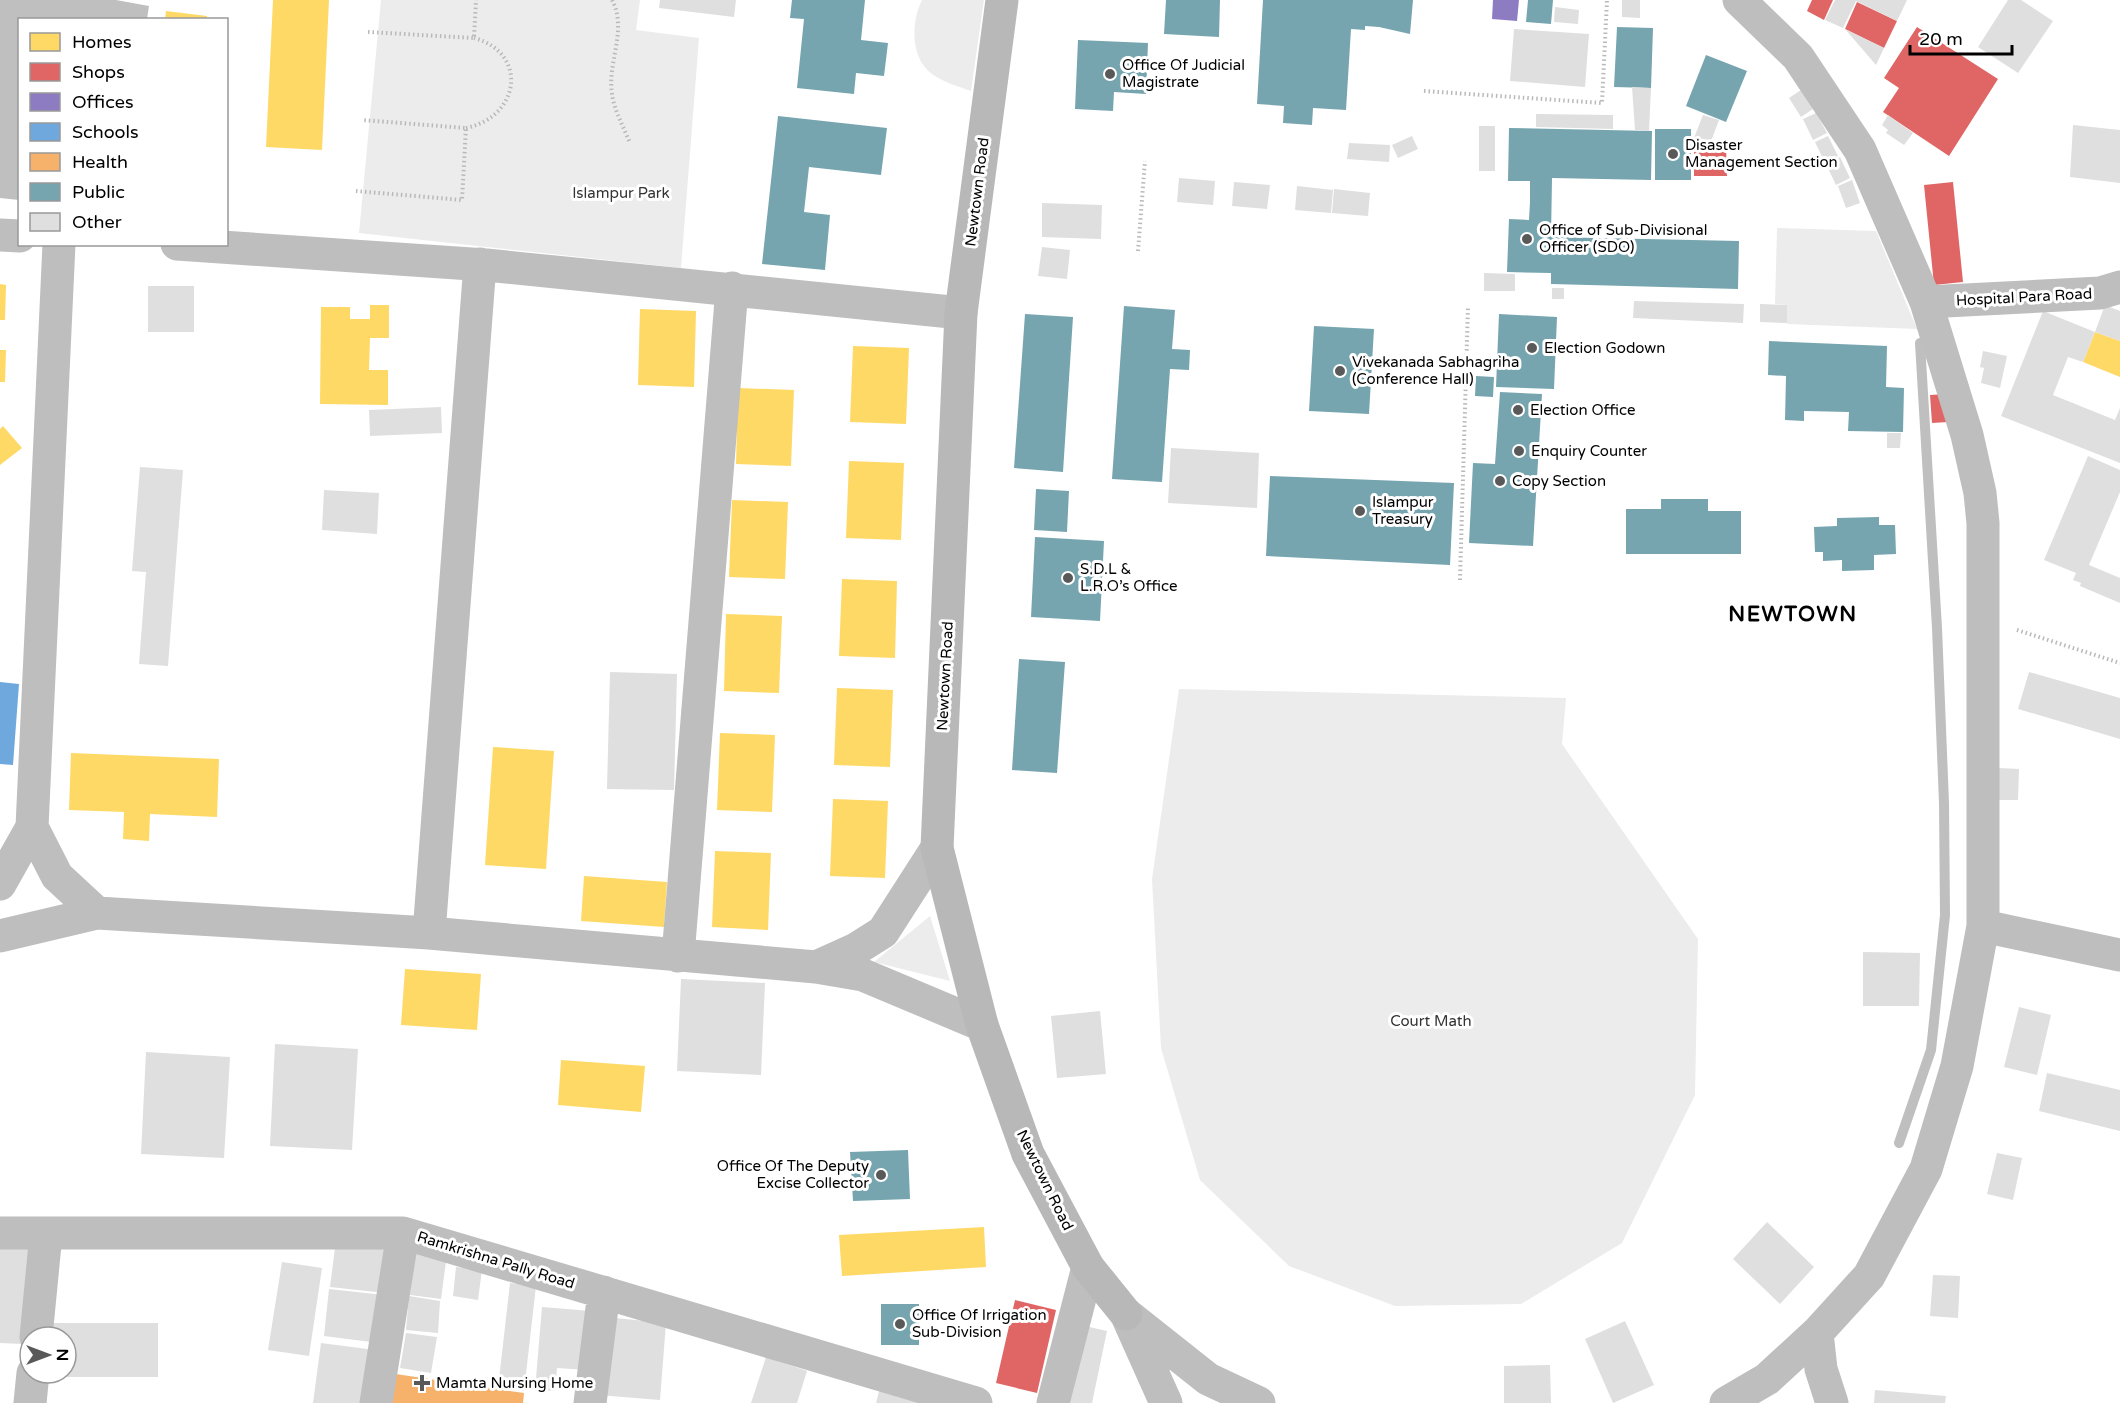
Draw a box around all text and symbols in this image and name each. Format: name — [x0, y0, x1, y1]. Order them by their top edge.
legend — [18, 18, 228, 246]
scale bar — [1910, 18, 2012, 56]
text: 20 m — [1919, 28, 1963, 50]
text: Homes — [72, 31, 132, 53]
place label: Office Of Judicial Magistrate — [1122, 56, 1245, 91]
text: Shops — [72, 61, 125, 83]
marker: Office Of Judicial Magistrate — [1103, 67, 1117, 81]
text: Offices — [72, 91, 134, 113]
text: Schools — [72, 121, 139, 143]
street label: Newtown Road — [961, 136, 993, 248]
place label: Disaster Management Section — [1685, 136, 1838, 171]
marker: Disaster Management Section — [1666, 147, 1680, 161]
text: Health — [72, 151, 128, 173]
text: Public — [72, 181, 125, 203]
park label: Islampur Park — [572, 184, 670, 202]
text: Other — [72, 211, 122, 233]
place label: Office of Sub-Divisional Officer (SDO) — [1539, 221, 1707, 256]
marker: Office of Sub-Divisional Officer (SDO) — [1520, 232, 1534, 246]
street label: Hospital Para Road — [1955, 284, 2093, 310]
place label: Election Godown — [1544, 339, 1665, 357]
marker: Election Godown — [1525, 341, 1539, 355]
place label: Vivekanada Sabhagriha (Conference Hall) — [1352, 353, 1519, 388]
marker: Vivekanada Sabhagriha (Conference Hall) — [1333, 364, 1347, 378]
place label: Election Office — [1530, 401, 1635, 419]
marker: Election Office — [1511, 403, 1525, 417]
place label: Enquiry Counter — [1531, 442, 1647, 460]
marker: Enquiry Counter — [1512, 444, 1526, 458]
place label: Copy Section — [1512, 472, 1606, 490]
marker: Copy Section — [1493, 474, 1507, 488]
place label: Islampur Treasury — [1372, 493, 1434, 528]
marker: Islampur Treasury — [1353, 504, 1367, 518]
place label: S.D.L & L.R.O’s Office — [1080, 560, 1177, 595]
marker: S.D.L & L.R.O’s Office — [1061, 571, 1075, 585]
district label: NEWTOWN — [1728, 602, 1858, 627]
street label: Newtown Road — [933, 621, 957, 731]
park label: Court Math — [1390, 1012, 1472, 1030]
street label: Newtown Road — [1013, 1127, 1077, 1233]
place label: Office Of The Deputy Excise Collector — [717, 1157, 869, 1192]
marker: Office Of The Deputy Excise Collector — [874, 1168, 888, 1182]
street label: Ramkrishna Pally Road — [415, 1227, 577, 1293]
place label: Office Of Irrigation Sub-Division — [912, 1306, 1047, 1341]
marker: Office Of Irrigation Sub-Division — [893, 1317, 907, 1331]
north arrow — [18, 1325, 78, 1385]
text: N — [52, 1349, 72, 1361]
marker: Mamta Nursing Home — [413, 1374, 431, 1392]
place label: Mamta Nursing Home — [436, 1374, 593, 1392]

